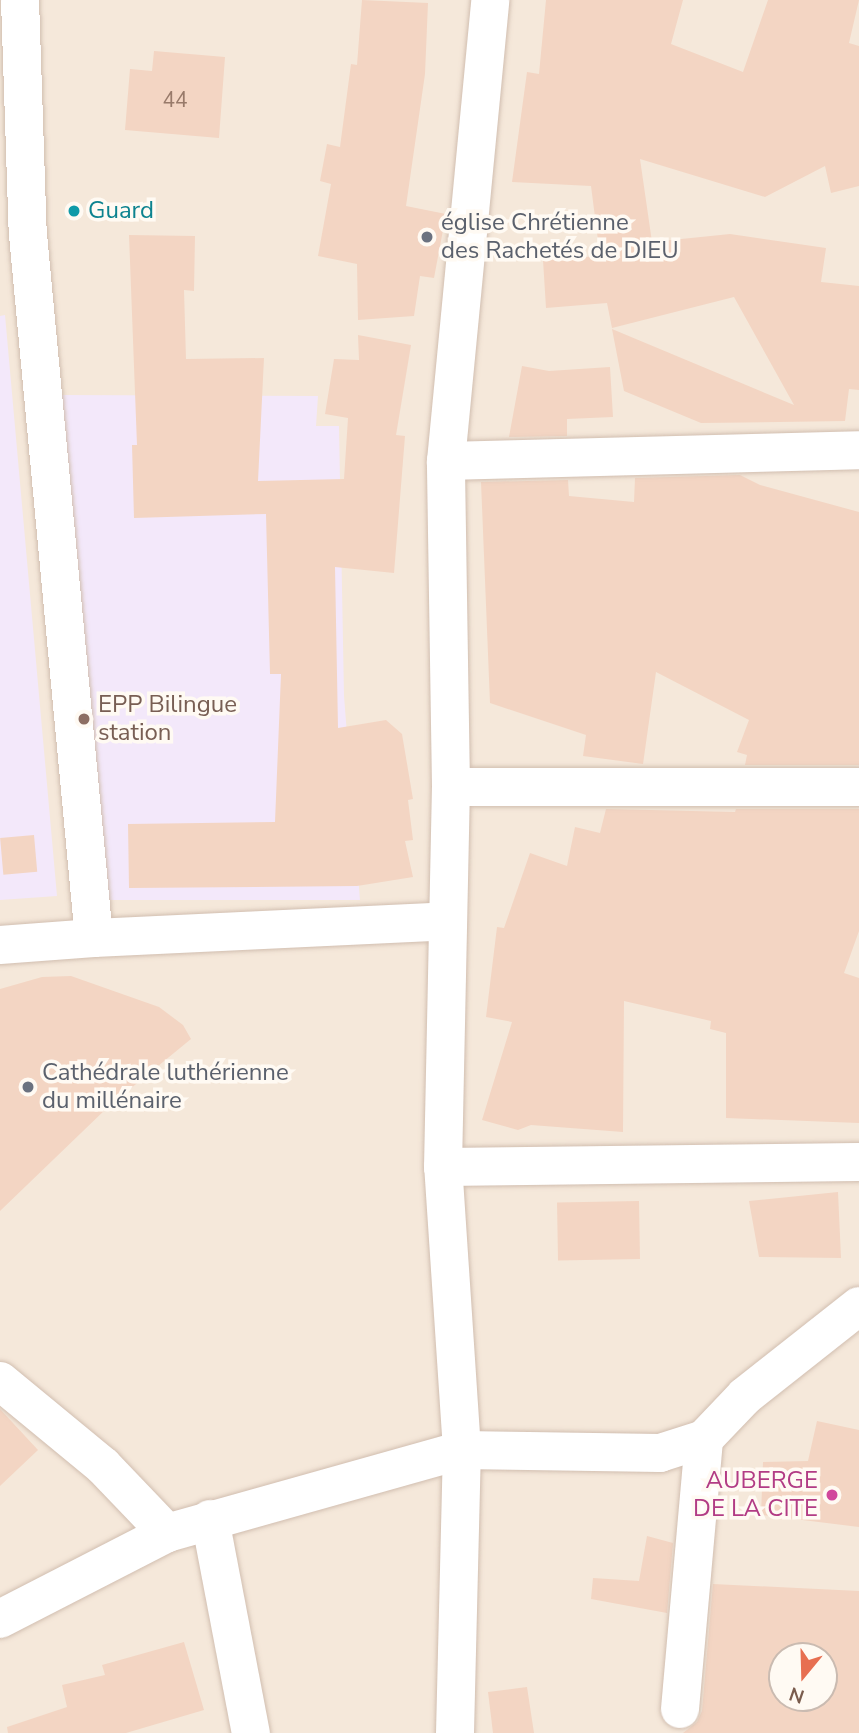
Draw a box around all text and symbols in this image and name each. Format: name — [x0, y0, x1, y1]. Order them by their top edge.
house number: 44 — [162, 87, 188, 113]
place label: Guard — [88, 197, 154, 225]
marker: Guard — [66, 203, 82, 219]
place label: église Chrétienne des Rachetés de DIEU — [441, 209, 679, 265]
marker: église Chrétienne des Rachetés de DIEU — [419, 229, 435, 245]
place label: EPP Bilingue station — [98, 691, 237, 747]
marker: EPP Bilingue station — [76, 711, 92, 727]
place label: Cathédrale luthérienne du millénaire — [42, 1059, 289, 1115]
marker: Cathédrale luthérienne du millénaire — [20, 1079, 36, 1095]
place label: AUBERGE DE LA CITE — [693, 1467, 818, 1523]
marker: AUBERGE DE LA CITE — [824, 1487, 840, 1503]
north arrow — [768, 1642, 838, 1712]
text: N — [786, 1680, 808, 1710]

